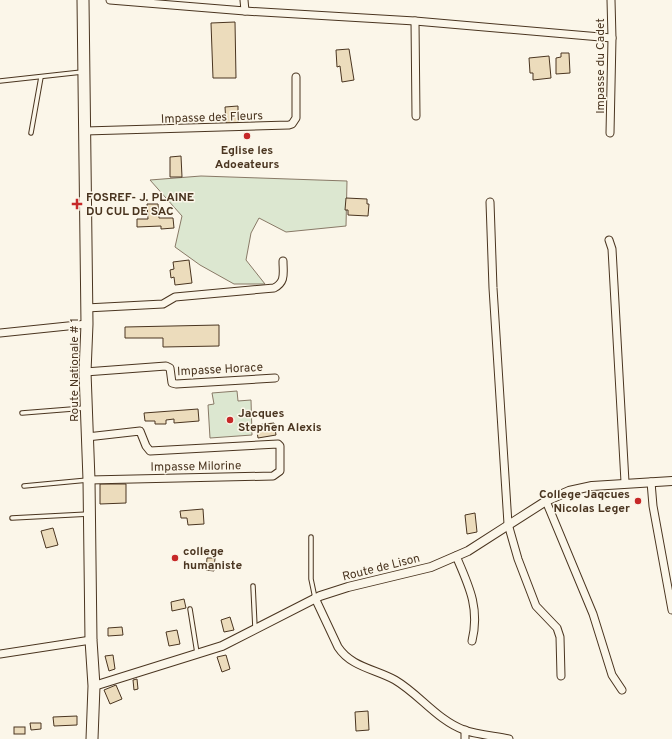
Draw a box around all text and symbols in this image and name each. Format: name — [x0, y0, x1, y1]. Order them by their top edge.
street label: Impasse du Cadet — [593, 18, 609, 114]
street label: Impasse des Fleurs — [161, 108, 263, 128]
marker: Eglise les Adoeateurs — [242, 131, 252, 141]
place label: Eglise les Adoeateurs — [215, 143, 279, 173]
place label: FOSREF- J. PLAINE DU CUL DE SAC — [86, 190, 194, 220]
marker: FOSREF- J. PLAINE DU CUL DE SAC — [71, 198, 83, 210]
street label: Route Nationale # 1 — [67, 318, 83, 422]
street label: Impasse Horace — [177, 360, 263, 380]
place label: Jacques Stephen Alexis — [238, 406, 322, 436]
marker: Jacques Stephen Alexis — [225, 415, 235, 425]
street label: Impasse Milorine — [150, 458, 242, 476]
place label: College Jaqcues Nicolas Leger — [539, 487, 630, 517]
marker: College Jaqcues Nicolas Leger — [633, 496, 643, 506]
place label: college humaniste — [183, 544, 242, 574]
street label: Route de Lison — [341, 551, 422, 585]
marker: college humaniste — [170, 553, 180, 563]

